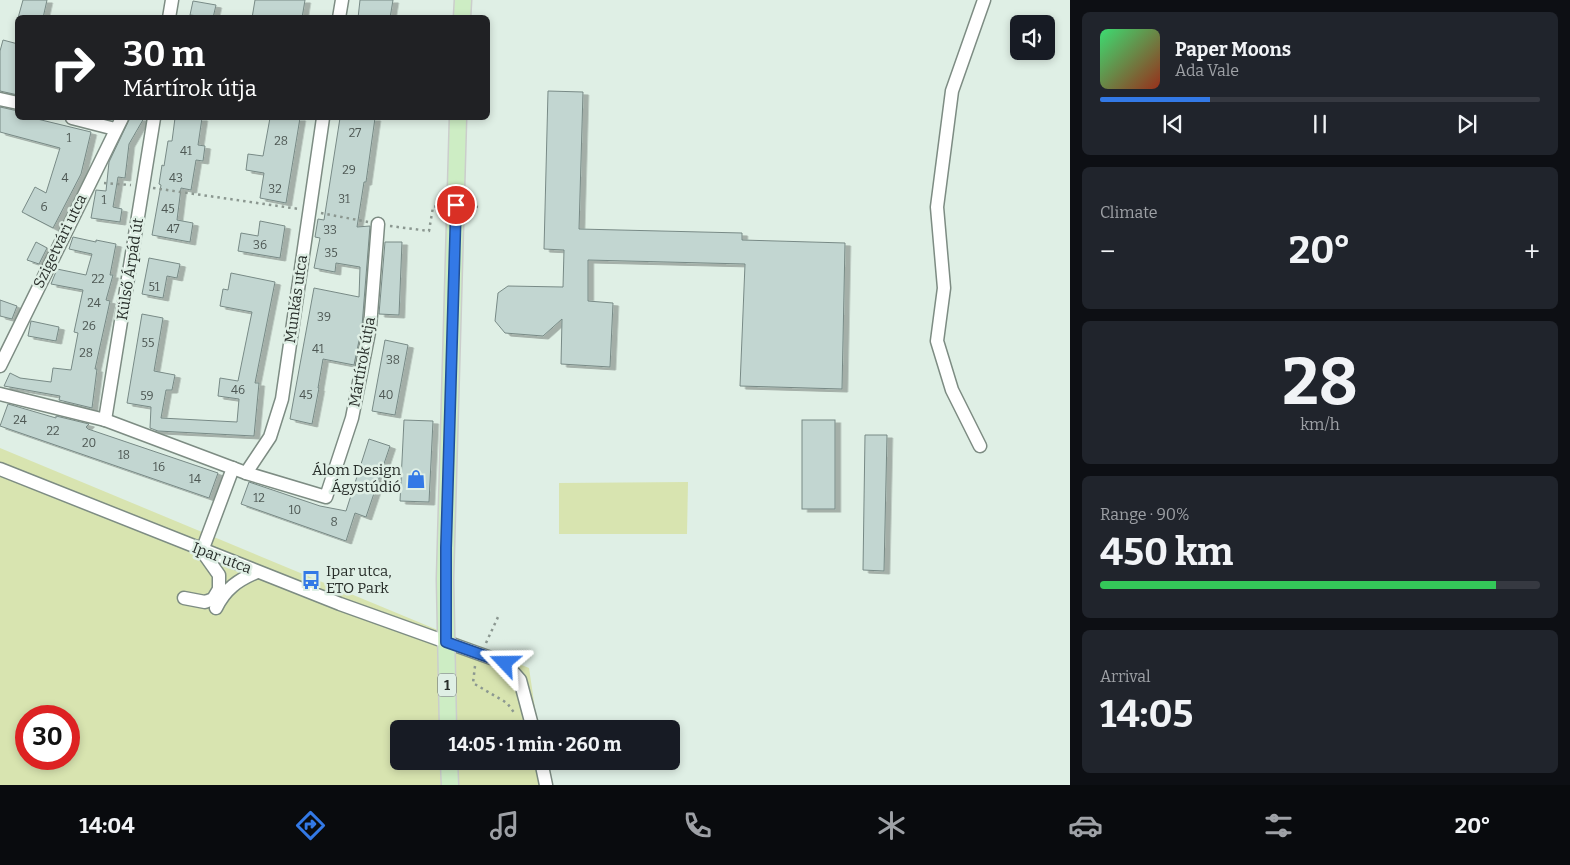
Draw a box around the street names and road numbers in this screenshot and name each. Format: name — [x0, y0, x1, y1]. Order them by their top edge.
street label: Szigetvári utca — [29, 191, 91, 291]
street label: Külső Árpád út — [113, 216, 147, 321]
street label: Munkás utca — [281, 254, 311, 344]
street label: Mártírok útja — [345, 316, 379, 408]
street label: Ipar utca — [190, 538, 254, 578]
road number: 1 — [438, 674, 456, 696]

